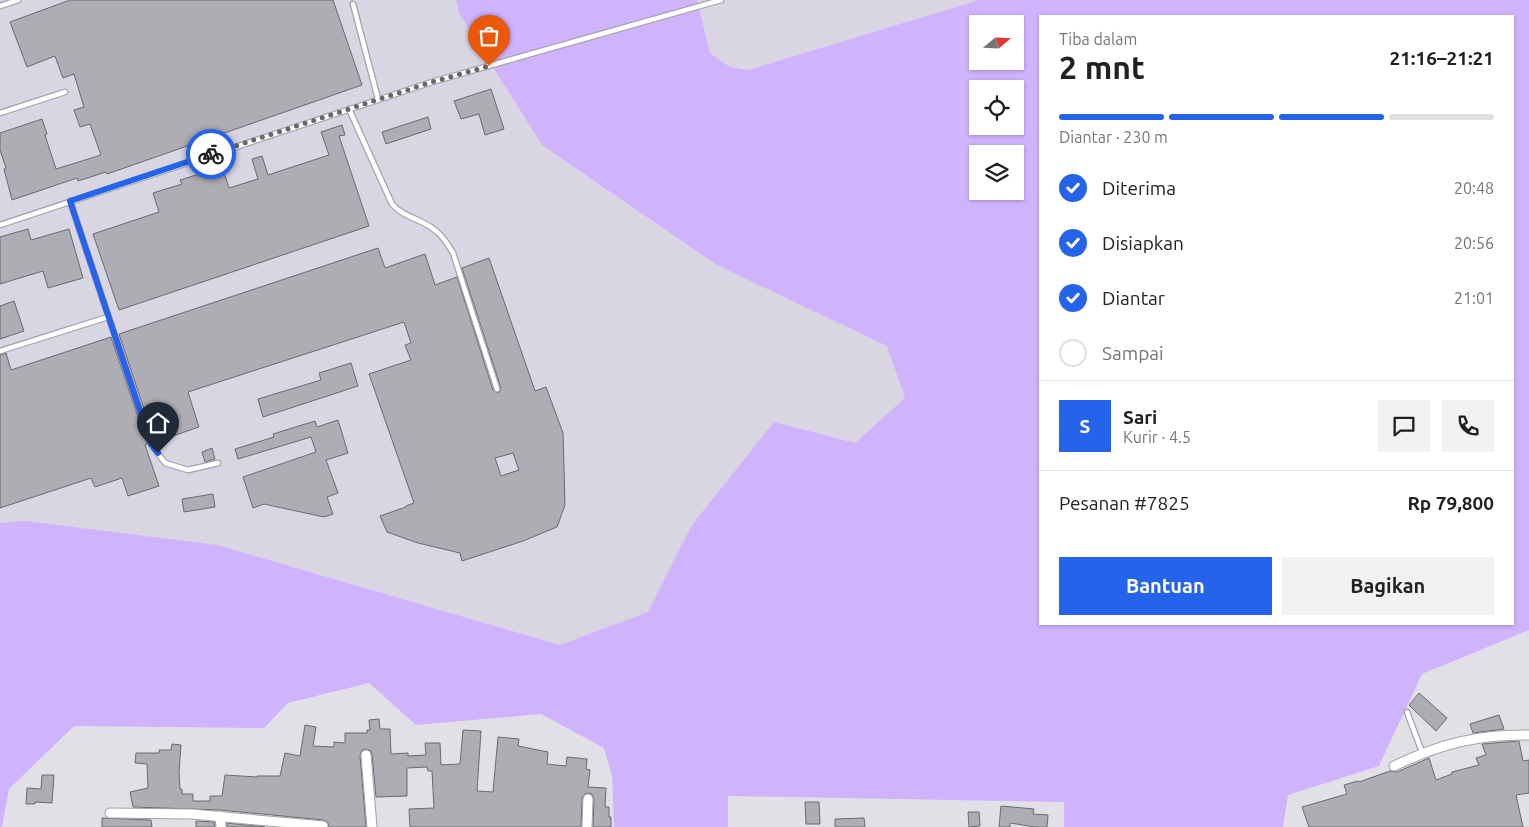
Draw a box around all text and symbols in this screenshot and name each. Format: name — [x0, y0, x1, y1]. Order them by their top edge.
pin — [468, 15, 510, 66]
north arrow — [969, 15, 1024, 70]
map controls — [969, 15, 1024, 200]
icon: bag — [475, 22, 503, 50]
text: Tiba dalam — [1059, 30, 1137, 48]
text: 21:16–21:21 — [1389, 47, 1494, 69]
text: 2 mnt — [1059, 49, 1145, 85]
button: locate — [969, 80, 1024, 135]
text: Diantar · 230 m — [1059, 128, 1168, 146]
courier — [186, 129, 236, 179]
icon: bike — [197, 140, 225, 168]
button: layers — [969, 145, 1024, 200]
icon: check — [1059, 174, 1087, 202]
text: Diterima — [1102, 177, 1176, 199]
text: 20:48 — [1454, 179, 1494, 197]
icon: check — [1059, 229, 1087, 257]
text: Disiapkan — [1102, 232, 1184, 254]
text: 20:56 — [1454, 234, 1494, 252]
icon: check — [1059, 284, 1087, 312]
text: Diantar — [1102, 287, 1165, 309]
text: 21:01 — [1454, 289, 1494, 307]
text: Sampai — [1102, 342, 1164, 364]
button: chat — [1378, 400, 1430, 452]
button: phone — [1442, 400, 1494, 452]
pin — [137, 402, 179, 453]
text: Sari — [1123, 406, 1157, 428]
icon: home — [144, 409, 172, 437]
text: S — [1080, 415, 1090, 437]
text: Kurir · 4.5 — [1123, 428, 1191, 446]
text: Pesanan #7825 — [1059, 492, 1190, 514]
text: Rp 79,800 — [1407, 492, 1494, 514]
button: Bantuan — [1059, 557, 1272, 615]
button: Bagikan — [1282, 557, 1494, 615]

